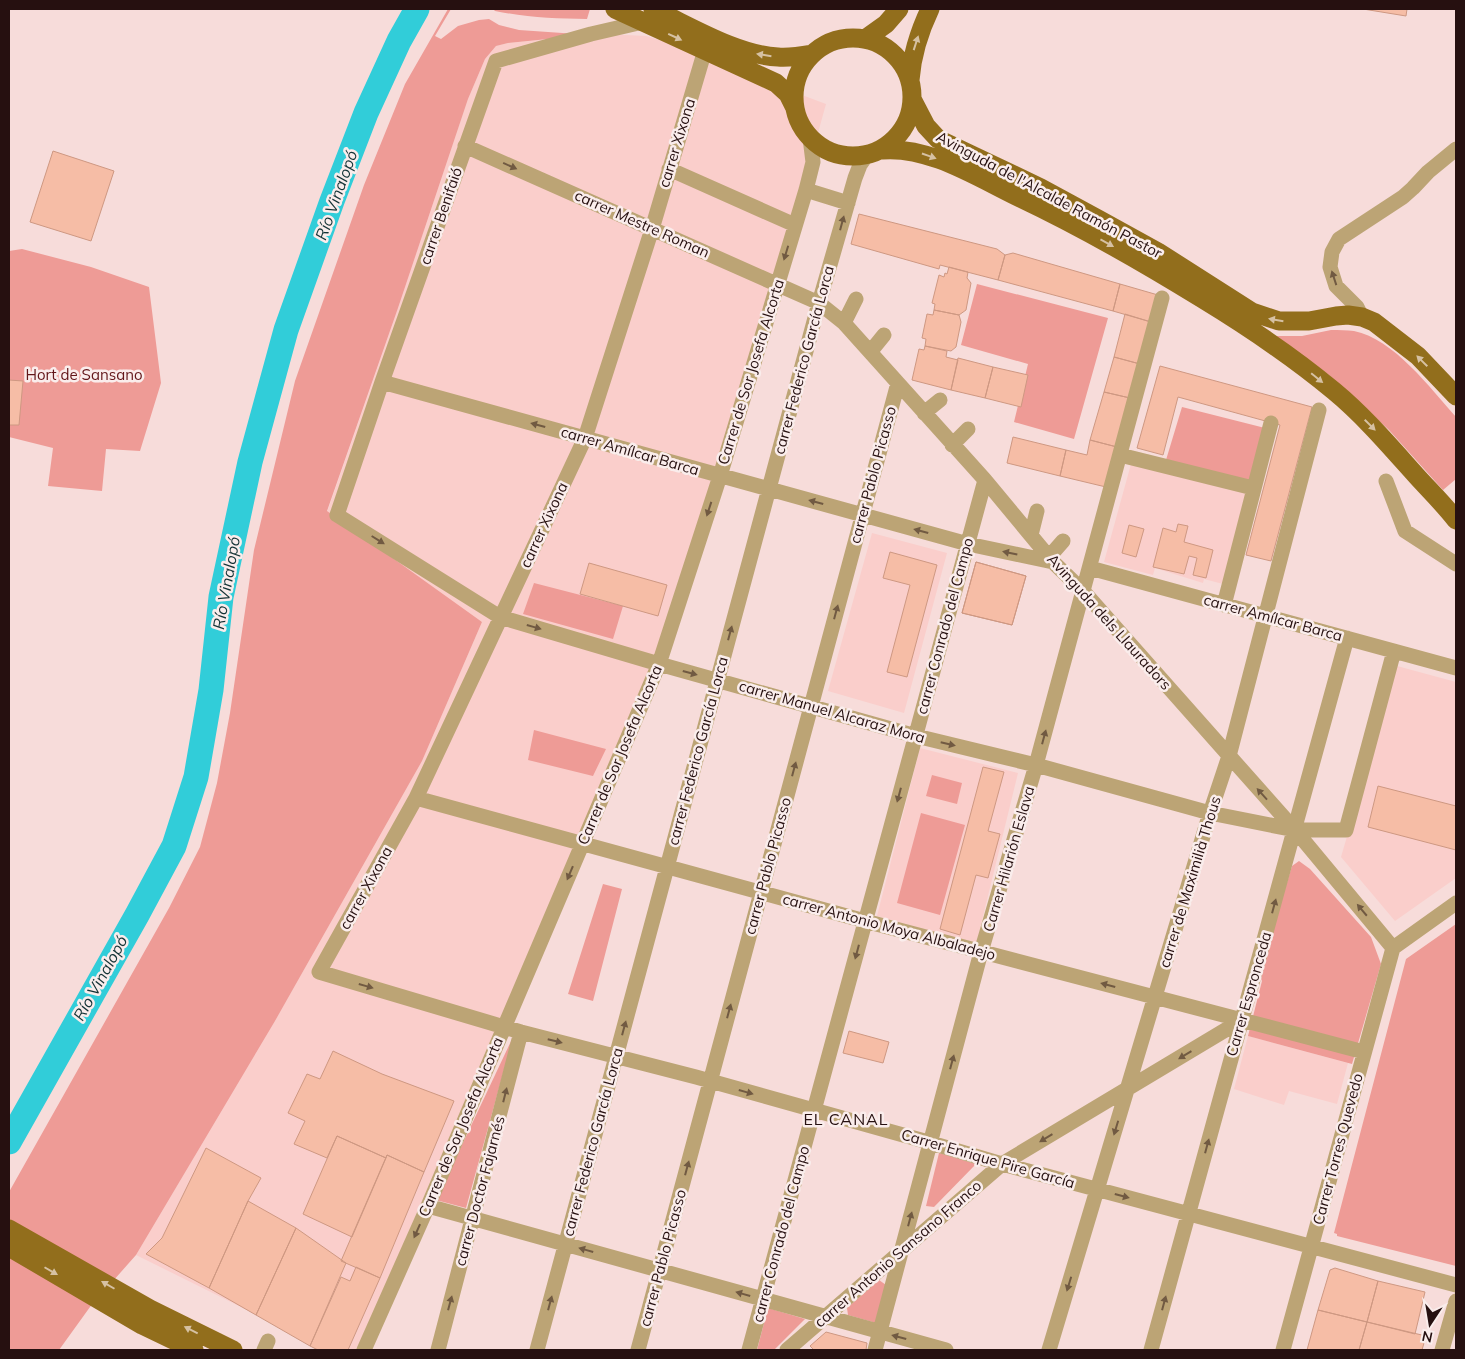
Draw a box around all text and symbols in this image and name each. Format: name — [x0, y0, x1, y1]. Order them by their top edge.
one-way arrow — [668, 33, 682, 41]
one-way arrow — [913, 36, 920, 51]
one-way arrow — [755, 50, 771, 58]
street label: carrer Xixona — [654, 96, 699, 190]
street label: Avinguda de l'Alcalde Ramón Pastor — [933, 127, 1166, 263]
water label: Río Vinalopó — [311, 147, 361, 243]
one-way arrow — [922, 153, 937, 161]
one-way arrow — [503, 163, 517, 171]
street label: carrer Benifaió — [415, 165, 466, 267]
street label: carrer Mestre Roman — [572, 185, 713, 262]
one-way arrow — [839, 215, 847, 230]
one-way arrow — [1100, 238, 1114, 247]
one-way arrow — [782, 245, 790, 260]
street label: carrer Federico García Lorca — [769, 263, 838, 456]
one-way arrow — [1329, 270, 1337, 285]
street label: Carrer de Sor Josefa Alcorta — [713, 277, 788, 467]
one-way arrow — [1267, 315, 1283, 323]
one-way arrow — [1416, 355, 1428, 367]
park label: Hort de Sansano — [25, 365, 143, 384]
one-way arrow — [1310, 372, 1323, 383]
street label: carrer Pablo Picasso — [845, 404, 900, 546]
one-way arrow — [1364, 419, 1376, 431]
one-way arrow — [531, 421, 546, 429]
street label: carrer Amílcar Barca — [559, 422, 701, 479]
street label: carrer Xixona — [515, 479, 572, 571]
one-way arrow — [808, 497, 823, 505]
one-way arrow — [705, 501, 712, 516]
one-way arrow — [913, 526, 928, 534]
water label: Río Vinalopó — [208, 535, 244, 631]
one-way arrow — [371, 536, 385, 545]
street label: carrer Conrado del Campo — [912, 536, 977, 716]
one-way arrow — [1003, 549, 1018, 557]
street label: Avinguda dels Llauradors — [1043, 550, 1176, 694]
street label: carrer Amílcar Barca — [1202, 590, 1345, 645]
one-way arrow — [832, 605, 840, 620]
one-way arrow — [527, 624, 542, 632]
one-way arrow — [727, 625, 735, 640]
street label: carrer Federico García Lorca — [663, 654, 732, 847]
street label: Carrer de Sor Josefa Alcorta — [573, 662, 666, 847]
one-way arrow — [683, 669, 698, 677]
street label: carrer Manuel Alcaraz Mora — [737, 676, 927, 747]
one-way arrow — [1040, 730, 1048, 745]
one-way arrow — [941, 740, 956, 748]
one-way arrow — [790, 762, 798, 777]
street label: Carrer Hilarión Eslava — [979, 784, 1038, 934]
one-way arrow — [895, 788, 903, 803]
one-way arrow — [1256, 788, 1268, 800]
street label: carrer de Maximilià Thous — [1154, 794, 1225, 970]
street label: carrer Pablo Picasso — [740, 795, 795, 937]
street label: carrer Xixona — [335, 843, 396, 933]
one-way arrow — [566, 866, 574, 881]
street label: carrer Antonio Moya Albaladejo — [781, 889, 998, 964]
one-way arrow — [1270, 898, 1278, 913]
one-way arrow — [1356, 904, 1367, 917]
street label: Carrer Espronceda — [1222, 929, 1275, 1058]
water label: Río Vinalopó — [69, 932, 131, 1024]
one-way arrow — [853, 945, 861, 960]
one-way arrow — [1100, 981, 1115, 989]
one-way arrow — [358, 982, 373, 990]
one-way arrow — [726, 1003, 734, 1018]
one-way arrow — [620, 1020, 628, 1036]
street label: Carrer de Sor Josefa Alcorta — [414, 1034, 507, 1219]
one-way arrow — [548, 1037, 563, 1045]
street label: carrer Federico García Lorca — [558, 1045, 627, 1238]
one-way arrow — [1179, 1050, 1192, 1059]
one-way arrow — [948, 1054, 956, 1069]
street label: Carrer Torres Quevedo — [1308, 1071, 1367, 1227]
one-way arrow — [501, 1088, 509, 1103]
one-way arrow — [739, 1088, 754, 1096]
district label: EL CANAL — [803, 1109, 889, 1129]
street label: carrer Doctor Fajarnés — [450, 1114, 509, 1268]
one-way arrow — [1111, 1121, 1119, 1136]
street label: Carrer Enrique Pire García — [899, 1125, 1077, 1192]
one-way arrow — [1039, 1134, 1052, 1143]
one-way arrow — [1203, 1139, 1211, 1154]
street label: carrer Conrado del Campo — [748, 1144, 813, 1324]
one-way arrow — [684, 1160, 692, 1175]
street label: carrer Antonio Sansano Franco — [810, 1176, 985, 1331]
street label: carrer Pablo Picasso — [635, 1187, 690, 1329]
one-way arrow — [1114, 1193, 1129, 1201]
one-way arrow — [906, 1211, 914, 1226]
one-way arrow — [412, 1224, 420, 1238]
one-way arrow — [578, 1246, 594, 1254]
one-way arrow — [44, 1267, 57, 1276]
one-way arrow — [1064, 1276, 1072, 1291]
one-way arrow — [100, 1281, 115, 1289]
one-way arrow — [735, 1289, 750, 1297]
one-way arrow — [447, 1296, 455, 1311]
one-way arrow — [546, 1296, 554, 1311]
one-way arrow — [1160, 1296, 1168, 1311]
north arrow — [1405, 1299, 1455, 1349]
one-way arrow — [184, 1326, 199, 1334]
text: N — [1420, 1327, 1434, 1347]
one-way arrow — [891, 1333, 906, 1341]

